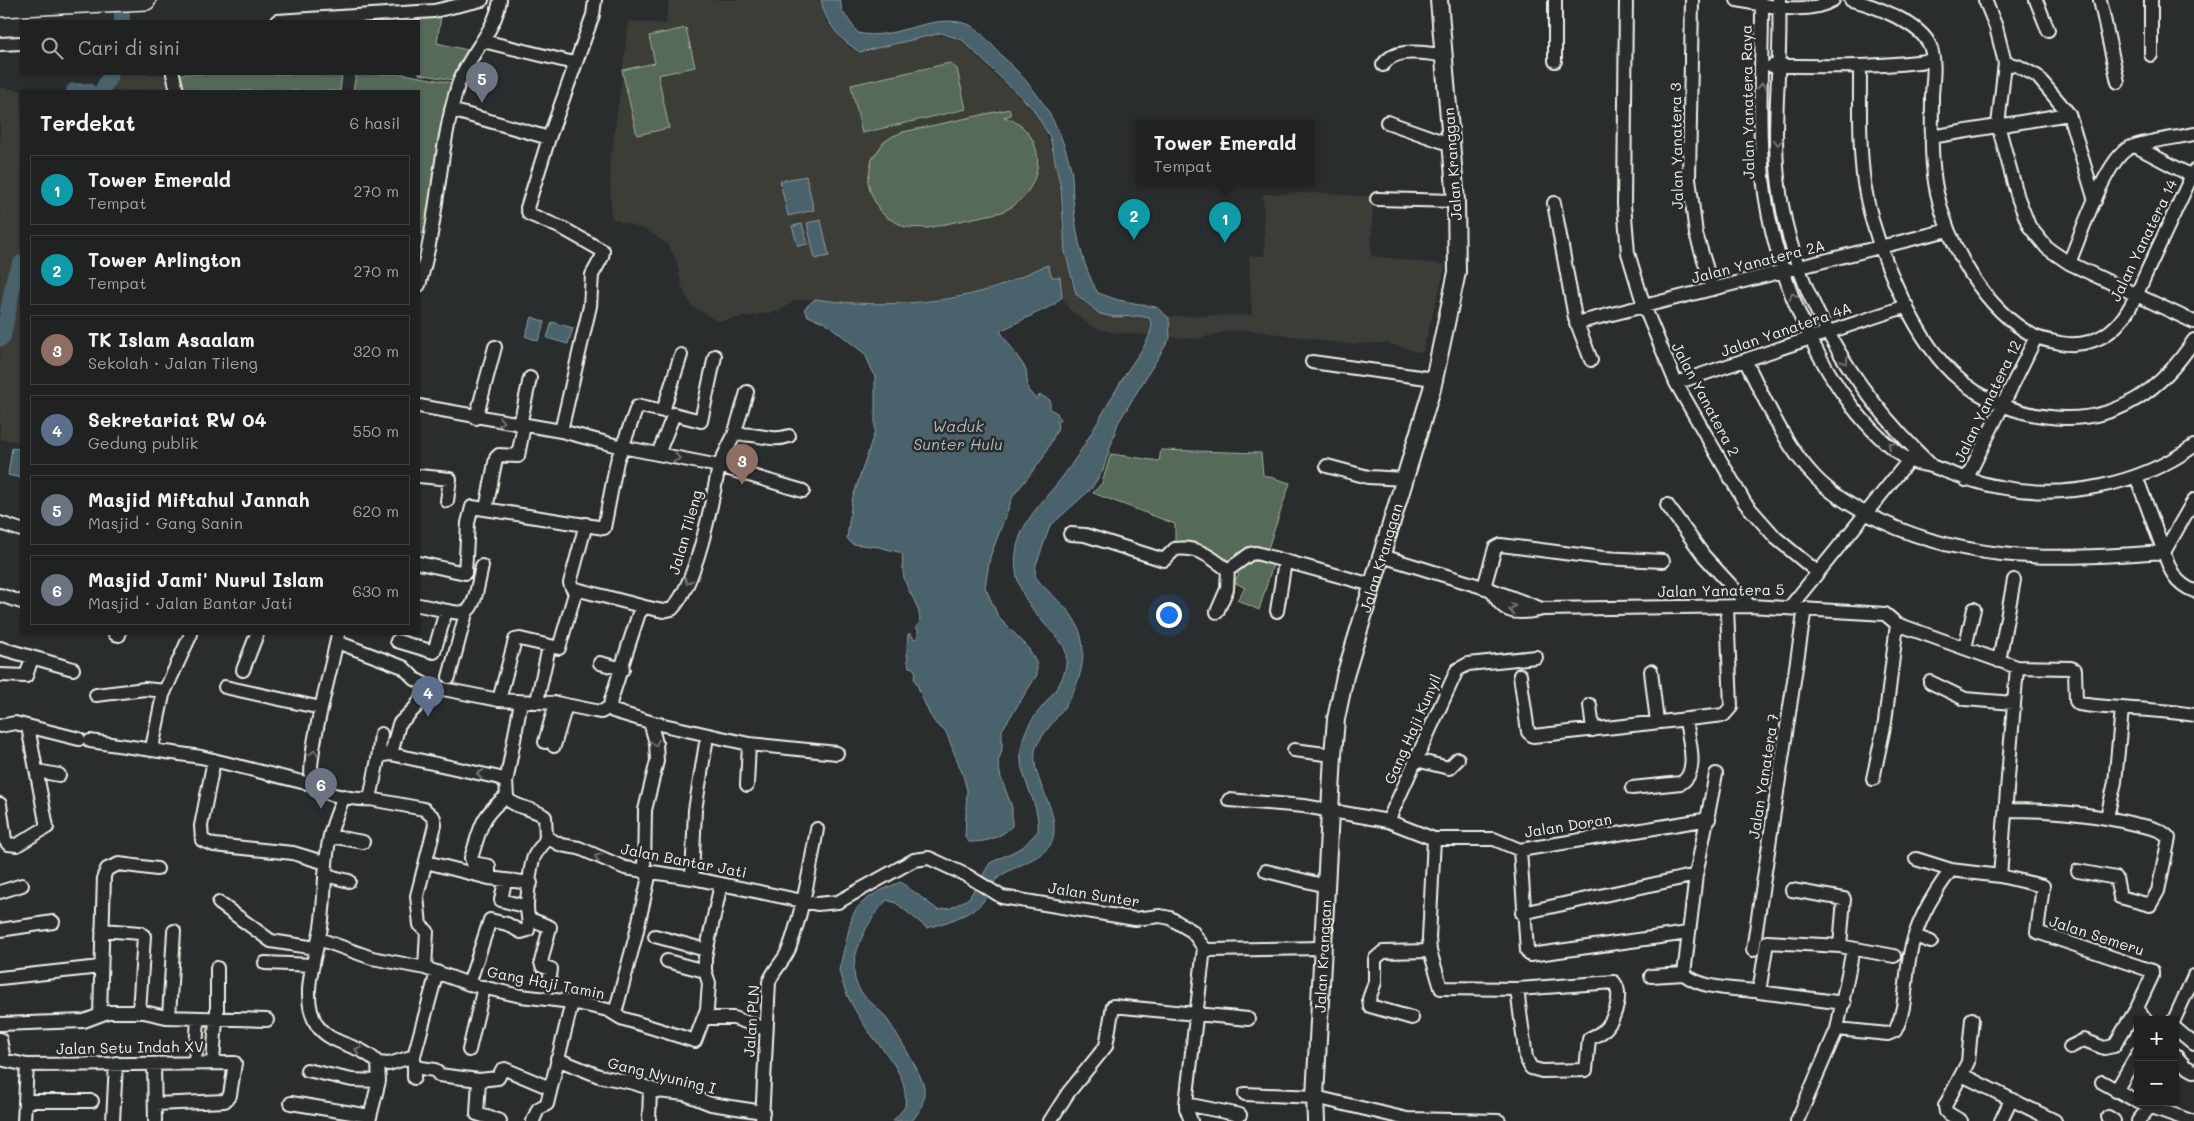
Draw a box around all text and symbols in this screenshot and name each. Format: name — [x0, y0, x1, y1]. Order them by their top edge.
search box — [20, 20, 420, 75]
street label: Jalan Yanatera Raya — [1736, 25, 1758, 179]
icon: search — [38, 34, 66, 62]
text: Cari di sini — [78, 35, 180, 60]
pin: 5 — [466, 62, 498, 103]
street label: Jalan Yanatera 3 — [1665, 82, 1687, 210]
one-way arrow — [1757, 82, 1767, 90]
street label: Jalan Kranggan — [1438, 107, 1466, 221]
text: Terdekat — [40, 109, 135, 136]
text: 6 hasil — [350, 112, 400, 133]
popup — [1136, 120, 1314, 185]
text: Tower Emerald — [1154, 130, 1296, 155]
one-way arrow — [1773, 139, 1783, 147]
text: Tempat — [1154, 155, 1212, 176]
text: Tower Emerald — [88, 167, 231, 192]
street label: Jalan Yanatera 14 — [2105, 175, 2181, 304]
text: 1 — [53, 180, 61, 201]
text: 270 m — [353, 180, 399, 201]
text: Tempat — [88, 192, 146, 213]
pin: 2 — [1118, 199, 1150, 240]
pin: 1 — [1209, 202, 1241, 243]
street label: Jalan Yanatera 2A — [1689, 235, 1827, 287]
text: Tower Arlington — [88, 247, 241, 272]
text: 2 — [53, 260, 61, 281]
text: 270 m — [353, 260, 399, 281]
text: Tempat — [88, 272, 146, 293]
one-way arrow — [1789, 293, 1799, 301]
street label: Jalan Yanatera 4A — [1718, 297, 1854, 361]
text: TK Islam Asaalam — [88, 327, 255, 352]
street label: Jalan Yanatera 12 — [1949, 337, 2025, 465]
street label: Jalan Yanatera 2 — [1667, 338, 1745, 460]
text: 3 — [52, 340, 62, 361]
text: 320 m — [353, 340, 399, 361]
text: Sekolah · Jalan Tileng — [88, 352, 258, 373]
one-way arrow — [1839, 355, 1849, 364]
text: Sekretariat RW 04 — [88, 407, 267, 432]
water label: Waduk Sunter Hulu — [913, 415, 1003, 454]
one-way arrow — [497, 416, 505, 426]
text: 4 — [52, 420, 62, 441]
text: 550 m — [353, 420, 399, 441]
text: Gedung publik — [88, 432, 198, 453]
one-way arrow — [1887, 442, 1896, 451]
pin: 3 — [726, 444, 758, 485]
one-way arrow — [673, 452, 682, 462]
text: Masjid Miftahul Jannah — [88, 487, 310, 512]
street label: Jalan Tileng — [663, 487, 707, 576]
text: 5 — [52, 500, 62, 521]
text: 620 m — [353, 500, 399, 521]
street label: Jalan Kranggan — [1355, 501, 1407, 615]
text: Masjid · Gang Sanin — [88, 512, 243, 533]
text: Masjid Jami' Nurul Islam — [88, 567, 324, 592]
one-way arrow — [683, 576, 694, 585]
street label: Jalan Yanatera 5 — [1657, 579, 1785, 601]
text: 6 — [52, 580, 62, 601]
text: 630 m — [352, 580, 399, 601]
text: Masjid · Jalan Bantar Jati — [88, 592, 292, 613]
your location — [1156, 602, 1182, 628]
one-way arrow — [1507, 605, 1516, 616]
street label: Gang Haji Kunyil — [1379, 671, 1445, 787]
pin: 4 — [412, 676, 444, 717]
street label: Jalan Yanatera 7 — [1743, 712, 1783, 840]
one-way arrow — [650, 739, 660, 747]
one-way arrow — [308, 748, 318, 757]
pin: 6 — [305, 768, 337, 809]
one-way arrow — [476, 769, 485, 780]
street label: Jalan Doran — [1523, 808, 1613, 842]
street label: Jalan Bantar Jati — [619, 838, 749, 882]
one-way arrow — [594, 853, 603, 863]
street label: Jalan Sunter — [1047, 877, 1141, 911]
street label: Jalan Kranggan — [1309, 899, 1335, 1013]
street label: Jalan Semeru — [2047, 910, 2147, 960]
street label: Gang Haji Tamin — [486, 961, 606, 1003]
street label: Jalan PLN — [739, 984, 763, 1058]
map controls — [2134, 1016, 2179, 1106]
button: + — [2134, 1016, 2179, 1061]
street label: Jalan Setu Indah XV — [56, 1036, 204, 1058]
one-way arrow — [354, 1045, 363, 1056]
street label: Gang Nyuning I — [606, 1052, 719, 1098]
button: − — [2134, 1061, 2179, 1106]

